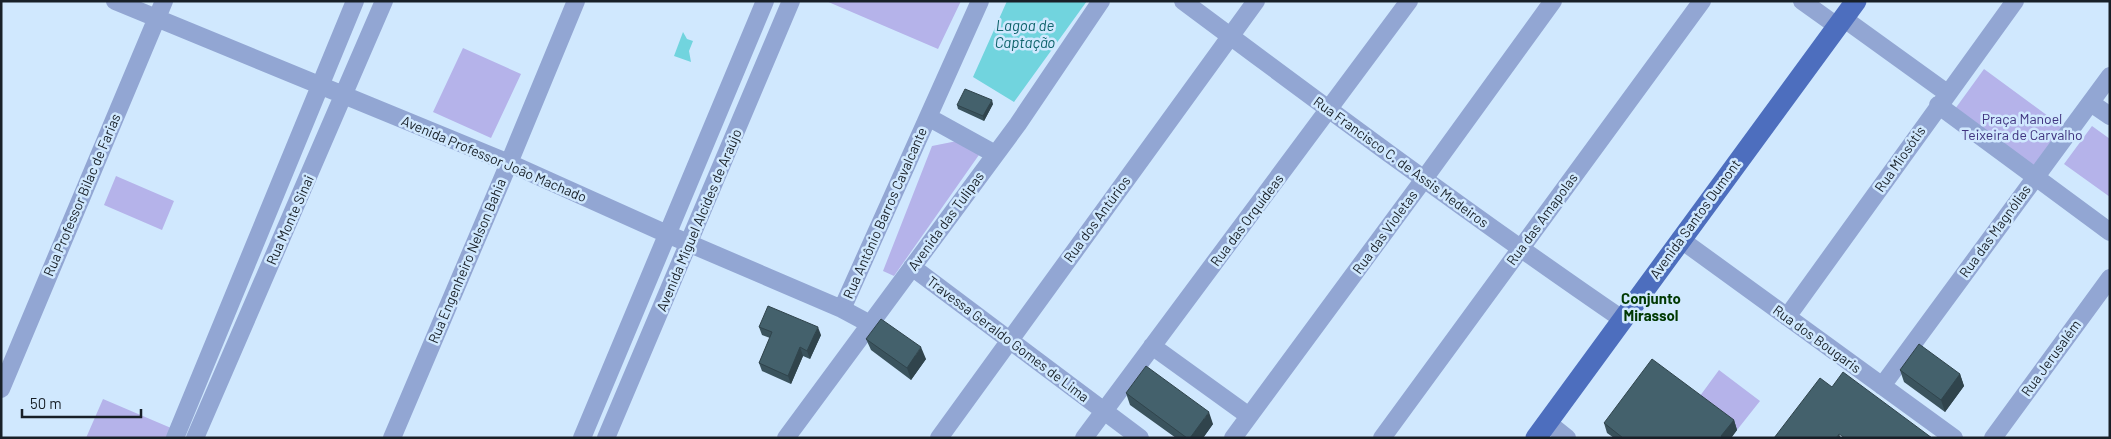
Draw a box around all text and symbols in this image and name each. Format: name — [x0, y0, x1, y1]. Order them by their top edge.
water label: Lagoa de Captação — [995, 16, 1055, 51]
street label: Rua Francisco C. de Assis Medeiros — [1310, 92, 1492, 231]
park label: Praça Manoel Teixeira de Carvalho — [1961, 110, 2083, 143]
street label: Rua Professor Bilac de Farias — [39, 111, 124, 279]
street label: Avenida Professor João Machado — [399, 112, 589, 205]
street label: Rua Miosótis — [1871, 122, 1929, 195]
street label: Rua Antônio Barros Cavalcante — [839, 124, 930, 301]
street label: Avenida Miguel Alcídes de Araújo — [652, 126, 745, 314]
street label: Avenida Santos Dumont — [1646, 156, 1744, 282]
street label: Avenida das Tulipas — [904, 168, 987, 274]
street label: Rua das Amapolas — [1502, 169, 1581, 268]
street label: Rua das Orquídeas — [1206, 170, 1287, 269]
street label: Rua Monte Sinai — [262, 172, 317, 267]
street label: Rua dos Antúrios — [1060, 172, 1134, 265]
street label: Rua Engenheiro Nelson Bahia — [424, 176, 509, 346]
street label: Rua das Magnólias — [1955, 181, 2034, 280]
street label: Rua das Violetas — [1349, 186, 1421, 277]
street label: Travessa Geraldo Gomes de Lima — [924, 272, 1093, 405]
district label: Conjunto Mirassol — [1621, 289, 1681, 324]
street label: Rua dos Bougaris — [1770, 301, 1865, 376]
street label: Rua Jerusalém — [2017, 316, 2084, 399]
scale bar — [22, 386, 141, 418]
text: 50 m — [30, 394, 62, 412]

